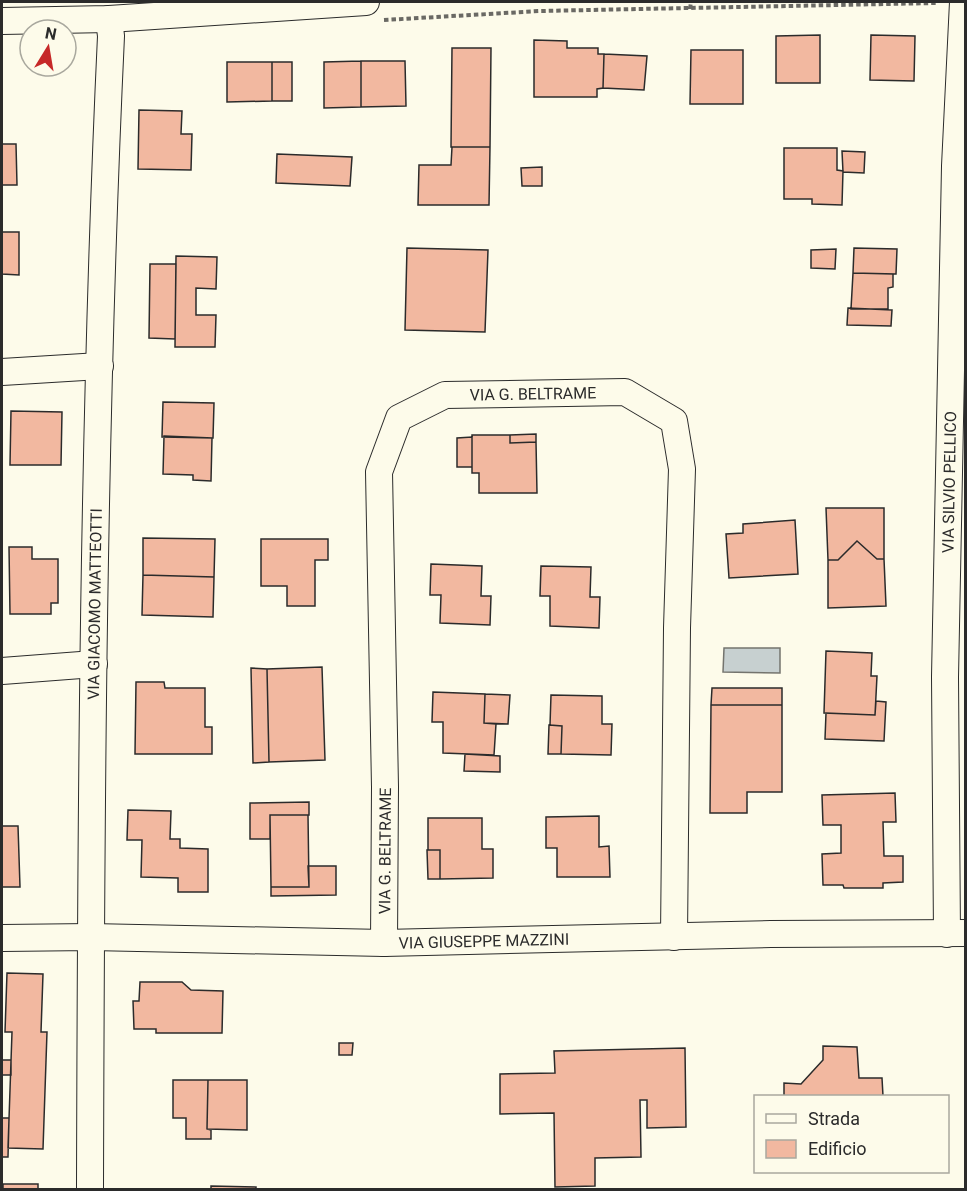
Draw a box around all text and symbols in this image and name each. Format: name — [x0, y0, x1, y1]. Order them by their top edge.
north arrow — [18, 18, 78, 78]
text: N — [43, 23, 58, 44]
street label: VIA G. BELTRAME — [469, 383, 596, 404]
street label: VIA SILVIO PELLICO — [938, 411, 960, 553]
street label: VIA GIACOMO MATTEOTTI — [83, 508, 105, 700]
street label: VIA G. BELTRAME — [375, 788, 394, 914]
street label: VIA GIUSEPPE MAZZINI — [398, 929, 569, 952]
legend — [754, 1095, 949, 1173]
text: Strada — [808, 1108, 860, 1129]
text: Edificio — [808, 1138, 867, 1159]

